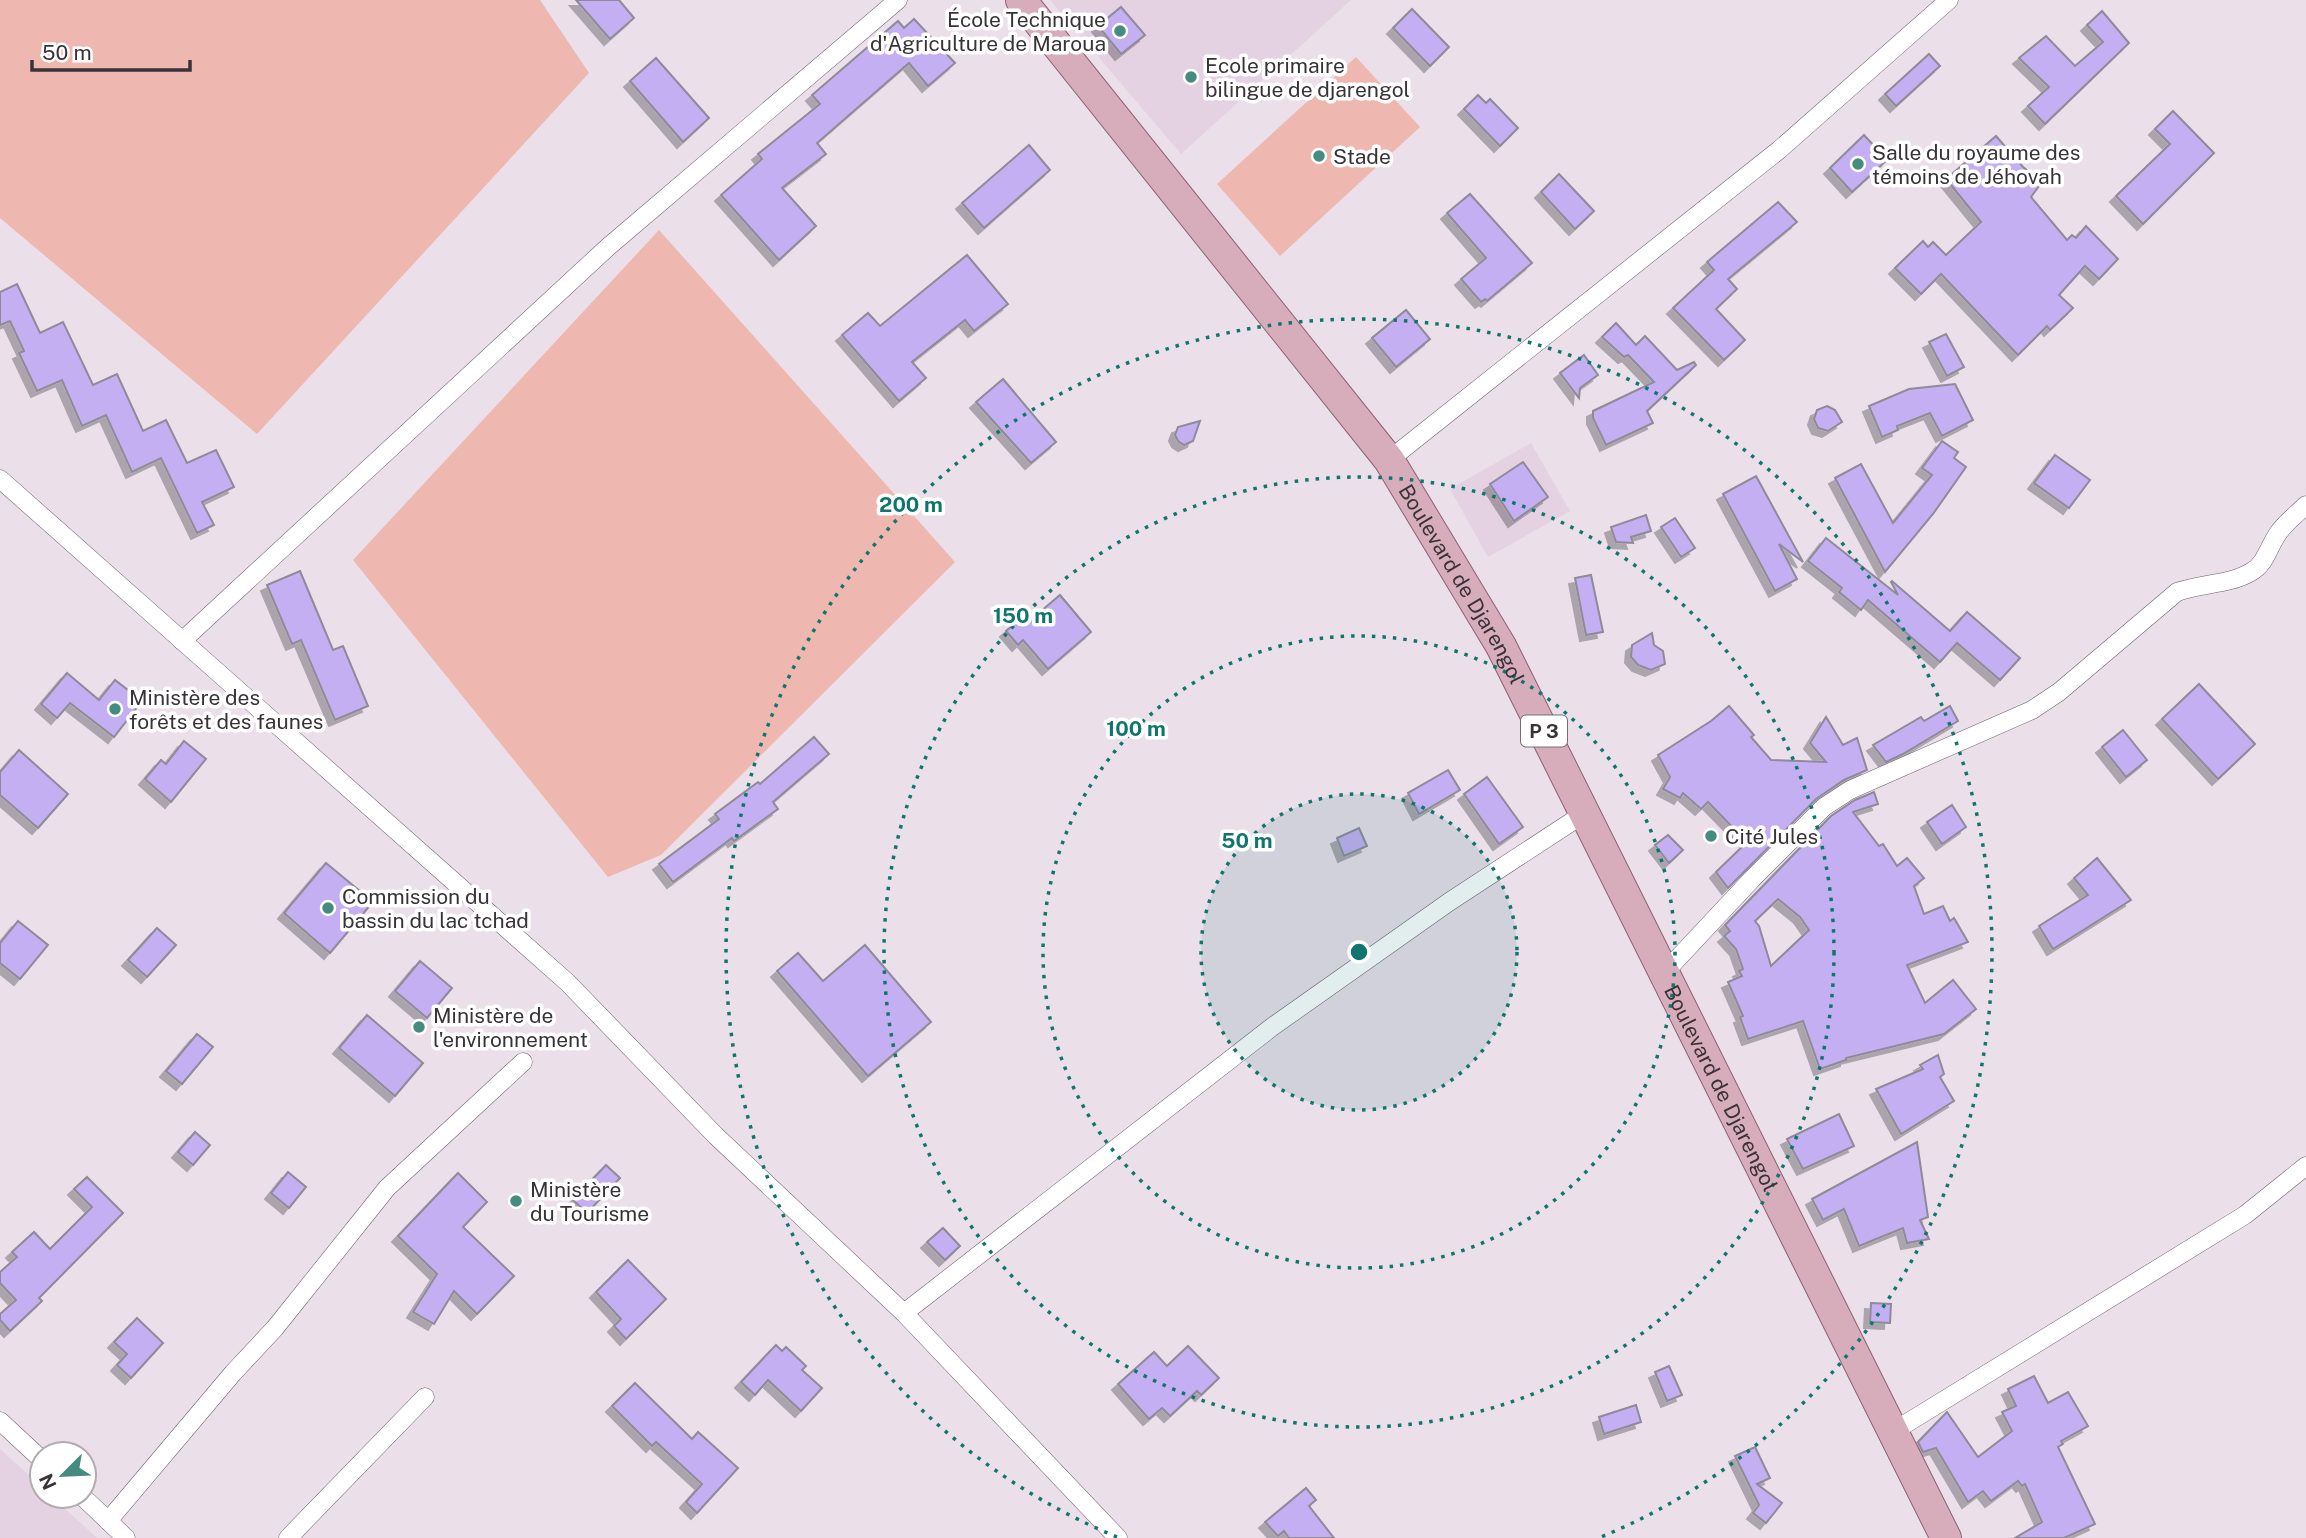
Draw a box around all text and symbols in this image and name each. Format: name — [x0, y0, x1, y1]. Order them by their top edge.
place label: École Technique d'Agriculture de Maroua — [870, 7, 1106, 56]
marker: École Technique d'Agriculture de Maroua — [1112, 23, 1128, 39]
scale bar — [32, 28, 189, 72]
text: 50 m — [42, 40, 92, 65]
place label: Ecole primaire bilingue de djarengol — [1205, 53, 1410, 102]
marker: Ecole primaire bilingue de djarengol — [1183, 69, 1199, 85]
place label: Salle du royaume des témoins de Jéhovah — [1872, 140, 2080, 189]
place label: Stade — [1333, 144, 1391, 169]
marker: Stade — [1311, 148, 1327, 164]
marker: Salle du royaume des témoins de Jéhovah — [1850, 156, 1866, 172]
street label: Boulevard de Djarengol — [1394, 479, 1530, 688]
text: 200 m — [879, 492, 943, 517]
text: 150 m — [993, 603, 1053, 628]
place label: Ministère des forêts et des faunes — [129, 685, 323, 734]
marker: Ministère des forêts et des faunes — [107, 701, 123, 717]
text: 100 m — [1106, 716, 1166, 741]
road number: P 3 — [1521, 716, 1567, 746]
place label: Cité Jules — [1725, 824, 1818, 849]
text: 50 m — [1221, 828, 1273, 853]
marker: Cité Jules — [1703, 828, 1719, 844]
place label: Commission du bassin du lac tchad — [342, 884, 529, 933]
marker: Commission du bassin du lac tchad — [320, 900, 336, 916]
centre of rings — [1347, 940, 1371, 964]
street label: Boulevard de Djarengol — [1659, 981, 1783, 1195]
place label: Ministère de l'environnement — [433, 1003, 588, 1052]
marker: Ministère de l'environnement — [411, 1019, 427, 1035]
place label: Ministère du Tourisme — [530, 1177, 649, 1226]
marker: Ministère du Tourisme — [508, 1193, 524, 1209]
north arrow — [28, 1440, 98, 1510]
text: N — [34, 1471, 61, 1493]

